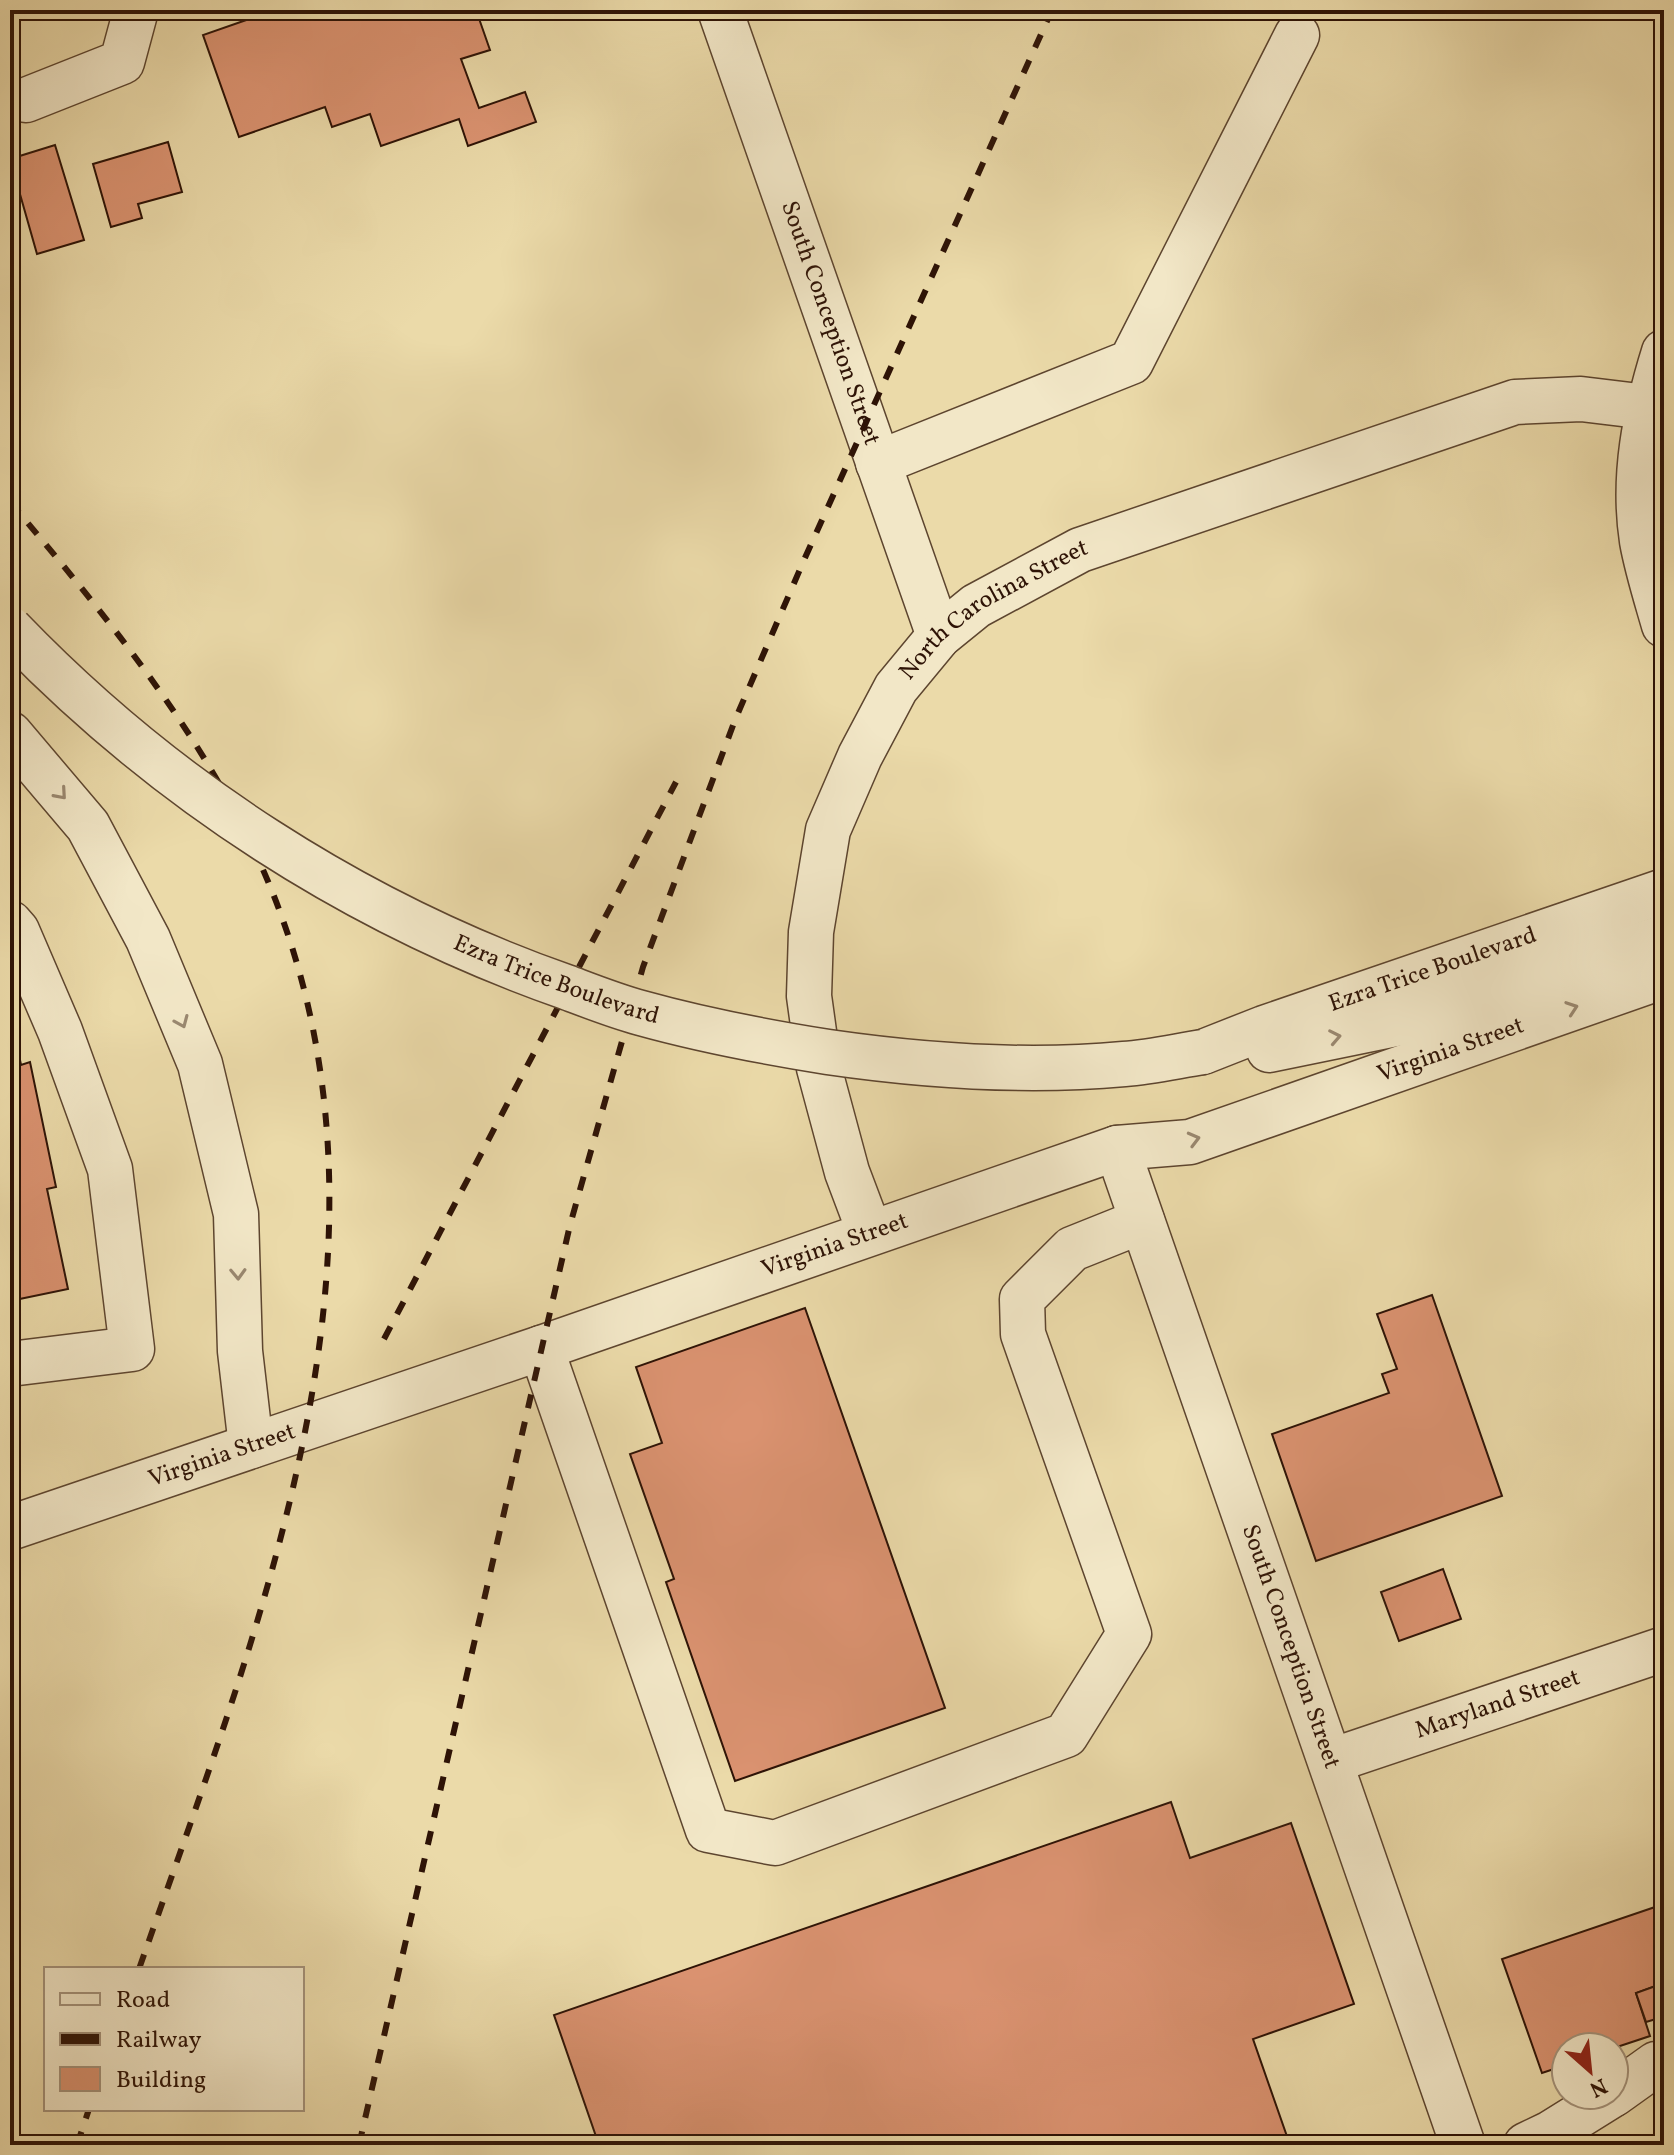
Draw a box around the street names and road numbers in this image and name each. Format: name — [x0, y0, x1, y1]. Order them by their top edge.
street label: South Conception Street — [771, 197, 888, 450]
street label: North Carolina Street — [892, 531, 1093, 688]
street label: Ezra Trice Boulevard — [1324, 919, 1541, 1022]
street label: Ezra Trice Boulevard — [447, 927, 663, 1034]
street label: Virginia Street — [1373, 1009, 1529, 1092]
street label: Virginia Street — [757, 1205, 913, 1287]
street label: Virginia Street — [144, 1415, 300, 1497]
street label: South Conception Street — [1232, 1520, 1348, 1773]
street label: Maryland Street — [1411, 1661, 1585, 1748]

